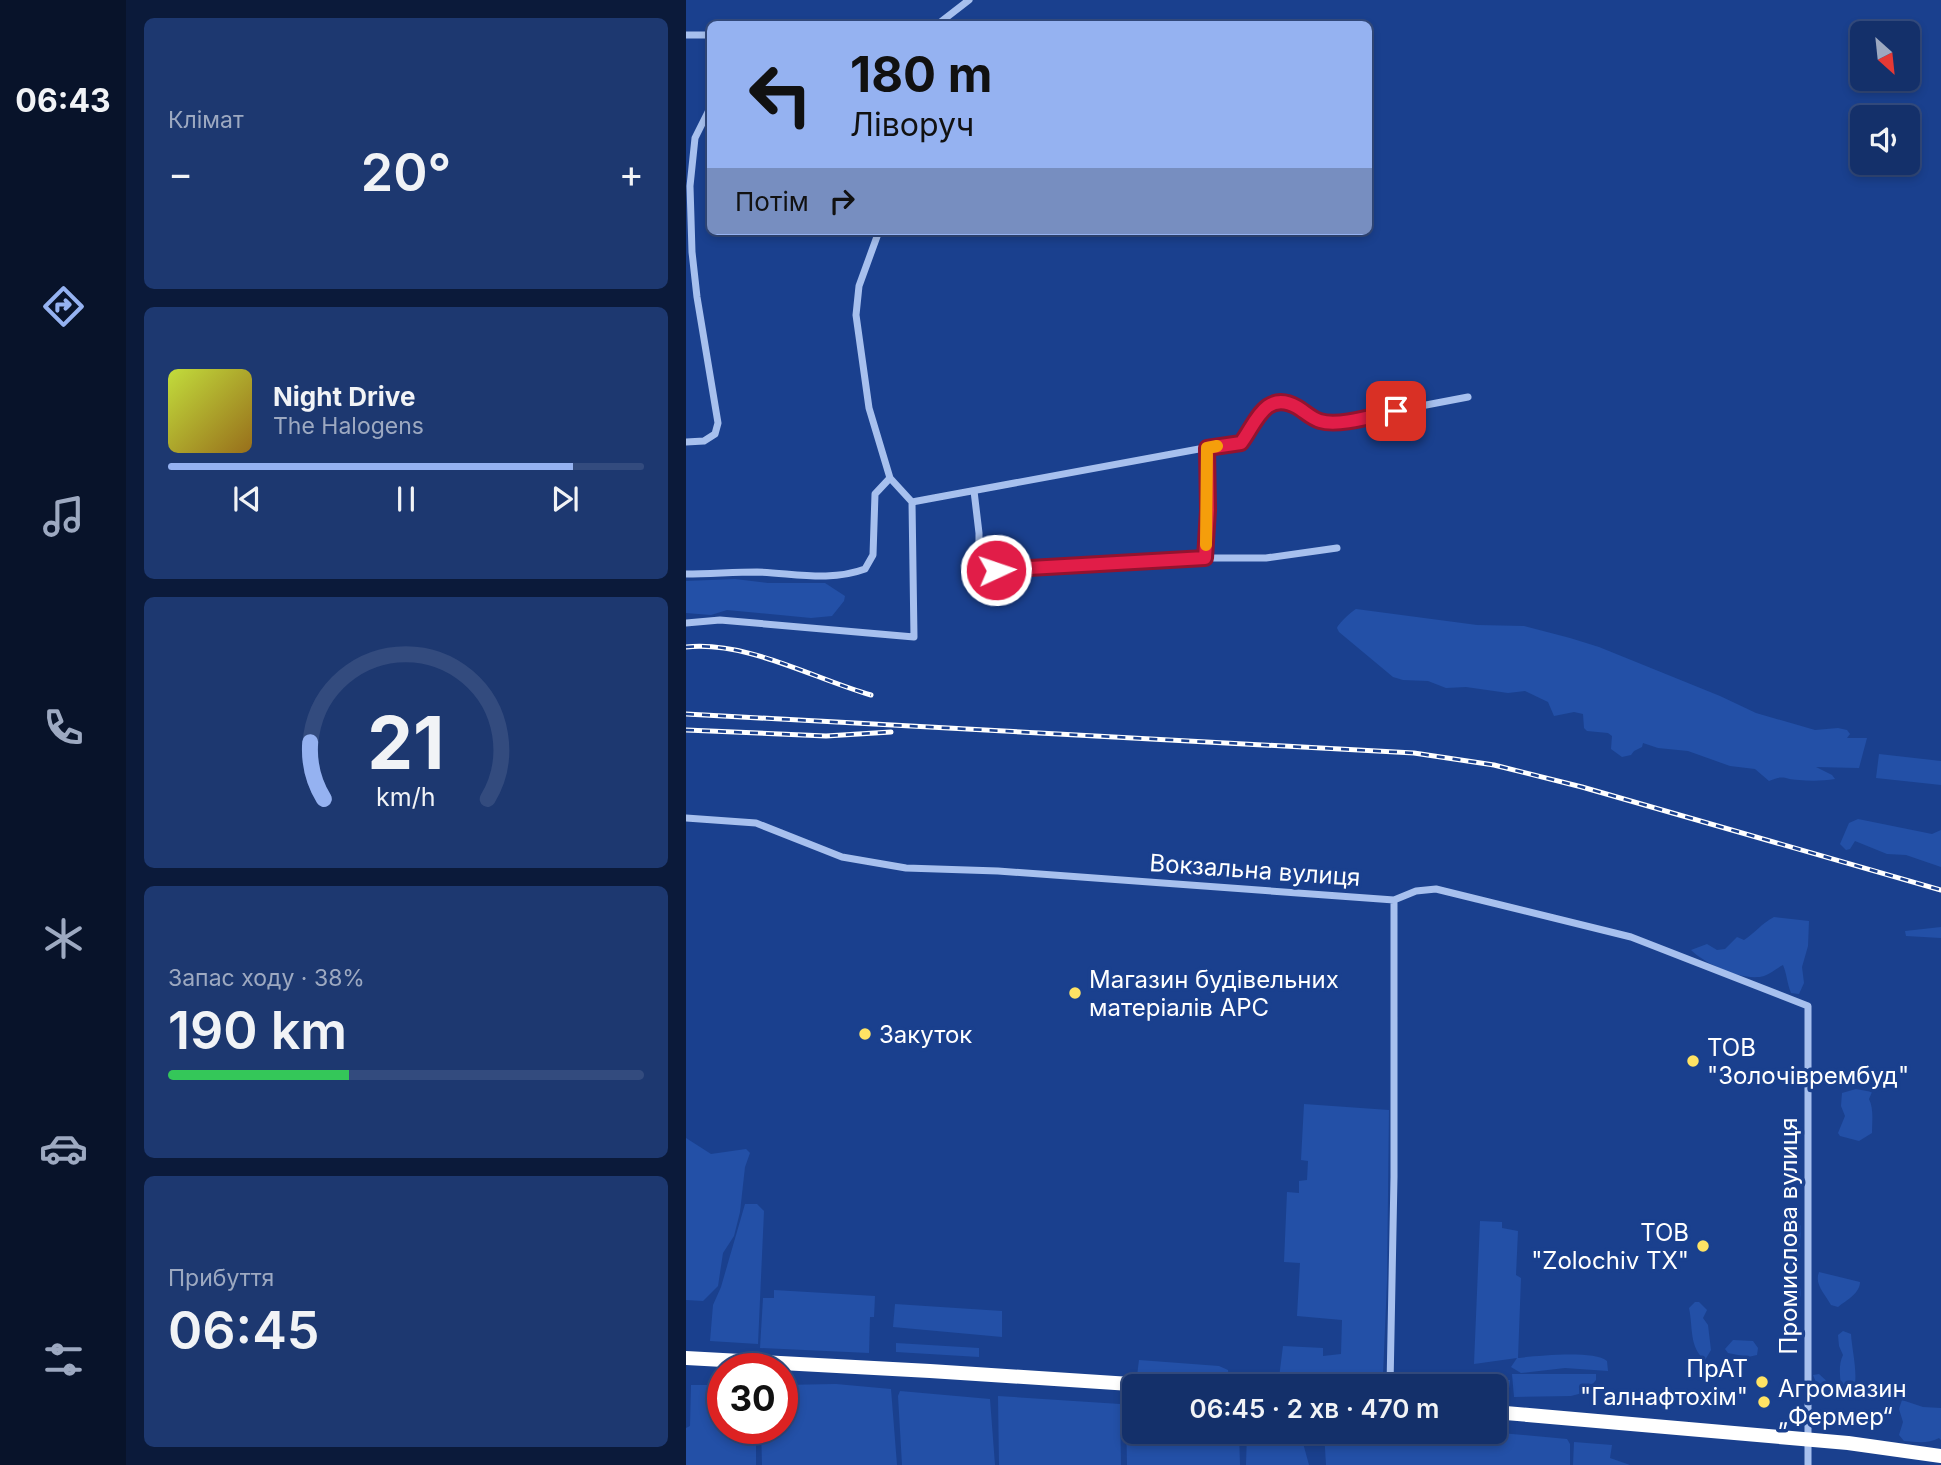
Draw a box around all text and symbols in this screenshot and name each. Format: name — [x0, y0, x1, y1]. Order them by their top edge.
north arrow — [1850, 21, 1920, 91]
map controls — [1850, 21, 1920, 175]
text: 180 m — [850, 45, 992, 104]
icon: left — [735, 49, 826, 140]
text: 06:43 — [15, 81, 111, 120]
text: Ліворуч — [850, 105, 974, 144]
button: sound — [1850, 105, 1920, 175]
text: Клімат — [168, 106, 244, 134]
text: 20° — [361, 141, 451, 204]
text: − — [168, 150, 193, 196]
text: + — [619, 150, 644, 196]
icon: right — [823, 182, 861, 220]
text: Потім — [735, 186, 809, 217]
icon: directions — [39, 282, 88, 331]
text: Night Drive — [273, 381, 415, 412]
pin — [1366, 381, 1426, 441]
icon: arrive — [1377, 392, 1415, 430]
text: The Halogens — [273, 412, 424, 440]
icon: previous — [228, 480, 266, 518]
icon: pause — [387, 480, 425, 518]
icon: next — [546, 480, 584, 518]
icon: music — [39, 492, 88, 541]
position arrow — [959, 533, 1033, 607]
text: 21 — [367, 698, 445, 787]
icon: phone — [39, 703, 88, 752]
text: km/h — [376, 781, 436, 811]
street label: Вокзальна вулиця — [1149, 848, 1361, 892]
icon: climate — [39, 914, 88, 963]
text: Запас ходу · 38% — [168, 964, 365, 992]
place label: Магазин будівельних матеріалів APC — [1089, 965, 1339, 1022]
marker: Магазин будівельних матеріалів APC — [1067, 985, 1083, 1001]
text: 190 km — [168, 999, 347, 1062]
place label: Закуток — [879, 1020, 972, 1049]
marker: Закуток — [857, 1026, 873, 1042]
place label: ТОВ "Золочіврембуд" — [1707, 1033, 1909, 1090]
marker: ТОВ "Золочіврембуд" — [1685, 1053, 1701, 1069]
street label: Промислова вулиця — [1774, 1118, 1803, 1354]
icon: car — [39, 1124, 88, 1173]
place label: ТОВ "Zolochiv TX" — [1531, 1218, 1689, 1275]
marker: ТОВ "Zolochiv TX" — [1695, 1238, 1711, 1254]
text: Прибуття — [168, 1264, 274, 1292]
text: 06:45 — [168, 1299, 319, 1362]
icon: filters — [39, 1335, 88, 1384]
speed limit sign: 30 — [707, 1353, 798, 1444]
place label: ПрАТ "Галнафтохім" — [1580, 1354, 1748, 1411]
marker: ПрАТ "Галнафтохім" — [1754, 1374, 1770, 1390]
place label: Агромазин „Фермер“ — [1778, 1374, 1907, 1431]
text: 06:45 · 2 хв · 470 m — [1190, 1393, 1439, 1424]
marker: Агромазин „Фермер“ — [1756, 1394, 1772, 1410]

